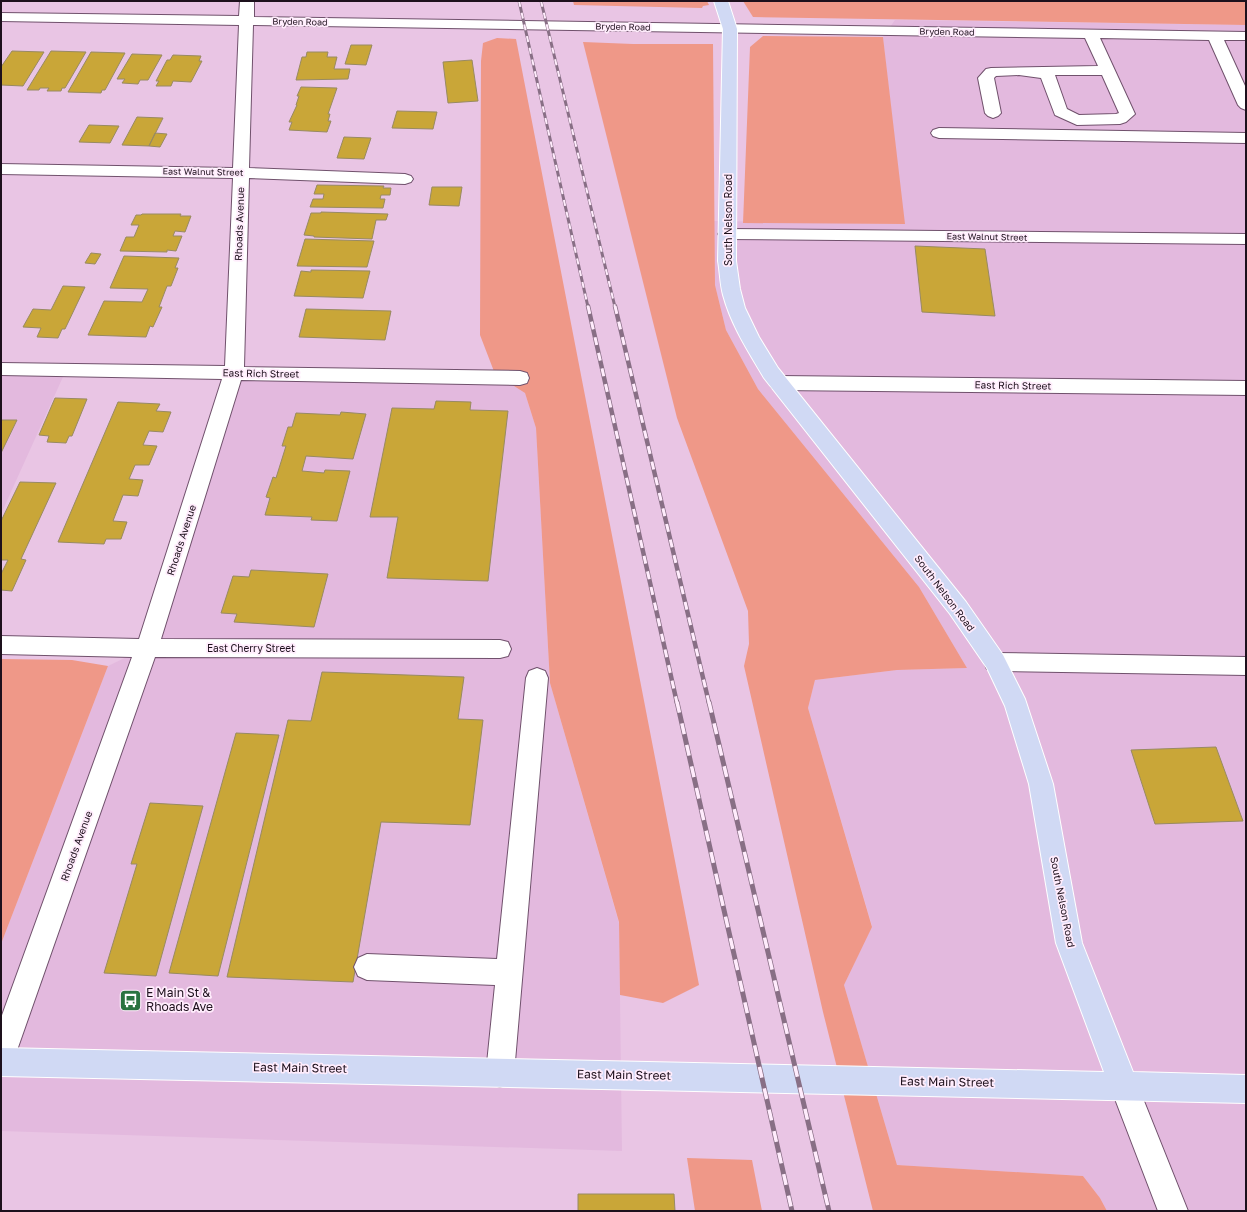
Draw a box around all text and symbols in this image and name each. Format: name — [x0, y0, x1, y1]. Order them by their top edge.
street label: Bryden Road — [272, 16, 328, 27]
street label: Bryden Road — [595, 21, 651, 32]
street label: Bryden Road — [919, 26, 975, 37]
street label: East Walnut Street — [163, 165, 244, 178]
street label: South Nelson Road — [722, 174, 734, 266]
street label: Rhoads Avenue — [232, 187, 246, 261]
street label: East Walnut Street — [947, 230, 1028, 243]
street label: East Rich Street — [223, 366, 299, 380]
street label: East Rich Street — [975, 378, 1051, 392]
street label: Rhoads Avenue — [164, 503, 198, 577]
street label: South Nelson Road — [912, 553, 978, 633]
street label: East Cherry Street — [207, 642, 295, 654]
street label: Rhoads Avenue — [58, 809, 94, 883]
street label: South Nelson Road — [1048, 856, 1078, 948]
place label: E Main St & Rhoads Ave — [146, 985, 213, 1014]
bus stop icon: E Main St & Rhoads Ave — [117, 987, 143, 1013]
street label: East Main Street — [253, 1059, 348, 1076]
street label: East Main Street — [577, 1066, 672, 1083]
street label: East Main Street — [900, 1073, 995, 1090]

